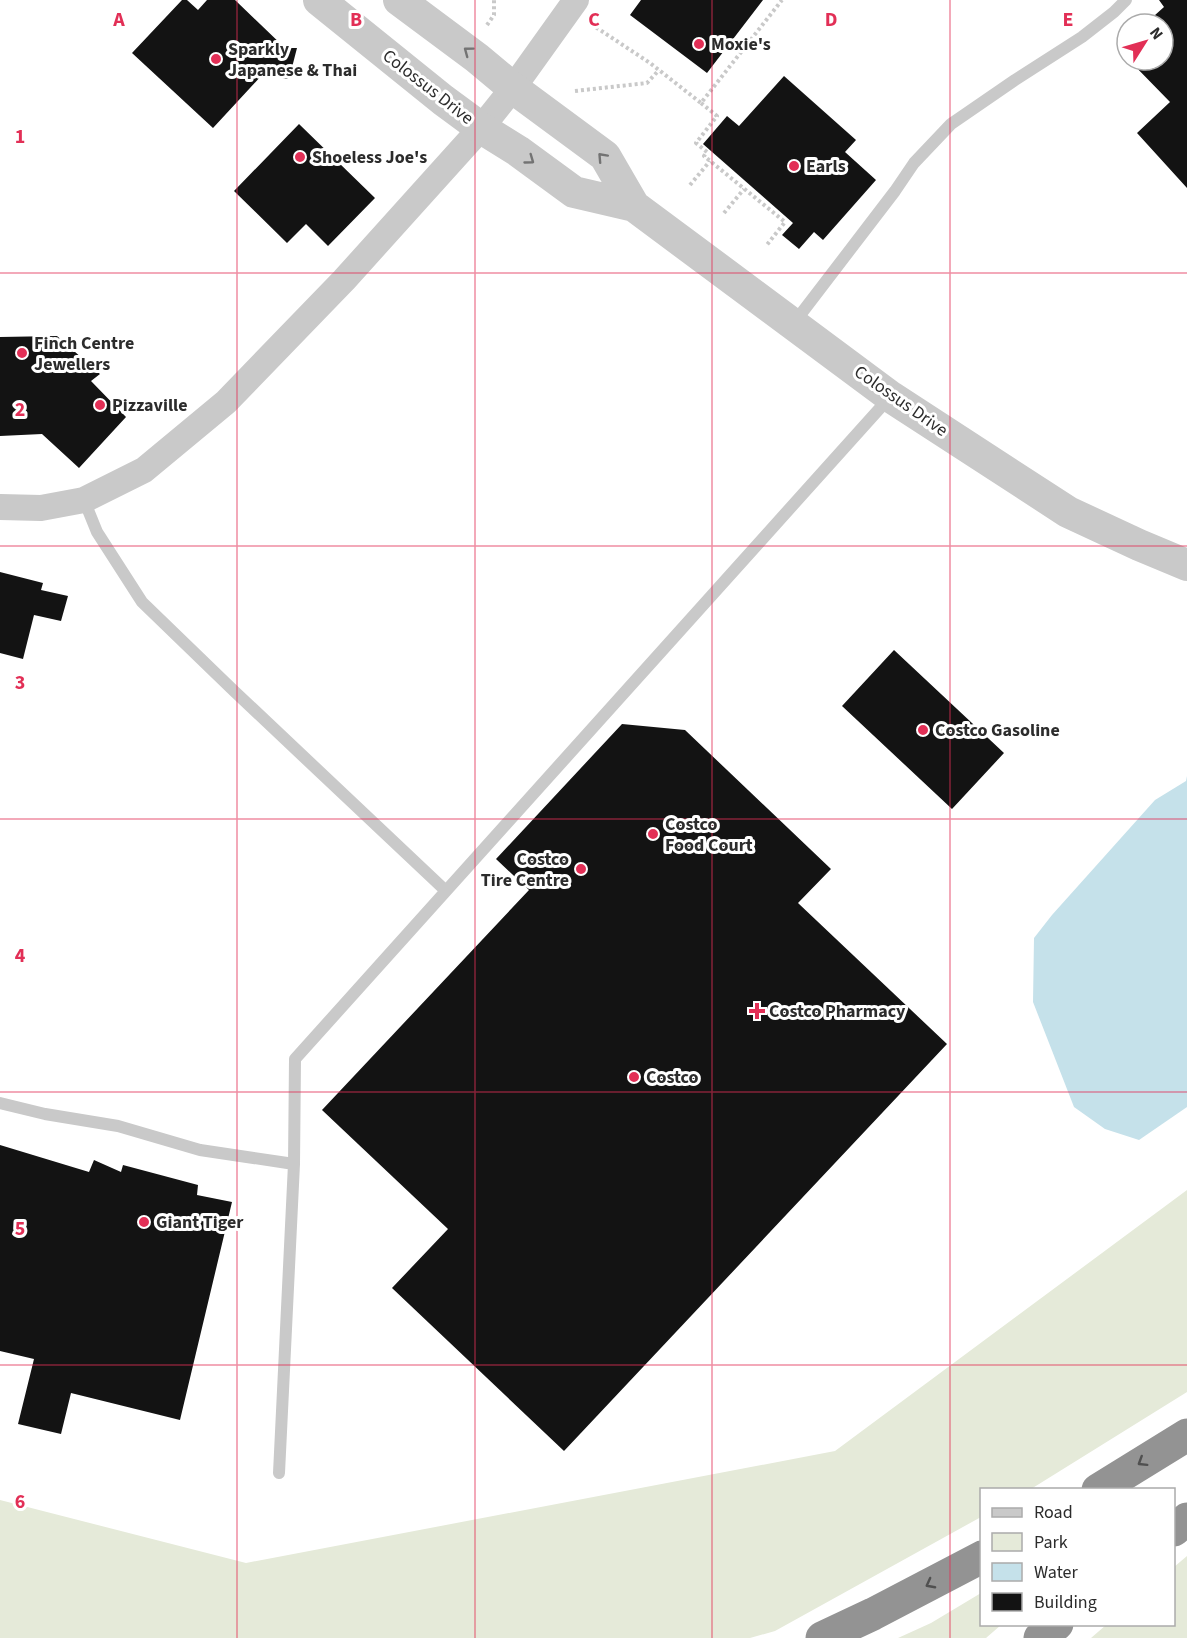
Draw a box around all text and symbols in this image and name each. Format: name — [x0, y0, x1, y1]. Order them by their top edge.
text: A — [112, 6, 125, 34]
text: B — [350, 6, 362, 34]
text: C — [588, 6, 600, 34]
text: D — [825, 6, 837, 34]
text: E — [1063, 6, 1073, 34]
north arrow — [1115, 12, 1175, 72]
text: N — [1144, 23, 1168, 44]
place label: Moxie's — [711, 32, 771, 57]
place label: Sparkly Japanese & Thai — [228, 37, 357, 83]
marker: Moxie's — [692, 37, 706, 51]
street label: Colossus Drive — [377, 43, 479, 131]
one-way arrow — [464, 47, 475, 58]
marker: Sparkly Japanese & Thai — [209, 52, 223, 66]
text: 1 — [15, 123, 25, 151]
place label: Shoeless Joe's — [312, 145, 427, 170]
marker: Shoeless Joe's — [293, 150, 307, 164]
one-way arrow — [524, 153, 535, 164]
one-way arrow — [598, 153, 609, 163]
place label: Earls — [806, 154, 846, 179]
marker: Earls — [787, 159, 801, 173]
place label: Finch Centre Jewellers — [34, 331, 134, 377]
marker: Finch Centre Jewellers — [15, 346, 29, 360]
street label: Colossus Drive — [849, 359, 953, 443]
place label: Pizzaville — [112, 393, 188, 418]
text: 2 — [15, 396, 25, 424]
marker: Pizzaville — [93, 398, 107, 412]
text: 3 — [15, 669, 25, 697]
place label: Costco Gasoline — [935, 718, 1060, 743]
marker: Costco Gasoline — [916, 723, 930, 737]
place label: Costco Food Court — [665, 812, 753, 858]
marker: Costco Food Court — [646, 827, 660, 841]
place label: Costco Tire Centre — [481, 847, 569, 893]
marker: Costco Tire Centre — [574, 862, 588, 876]
text: 4 — [15, 942, 26, 970]
place label: Costco Pharmacy — [769, 999, 906, 1024]
marker: Costco Pharmacy — [750, 1004, 764, 1018]
place label: Costco — [646, 1065, 698, 1090]
marker: Costco — [627, 1070, 641, 1084]
place label: Giant Tiger — [156, 1210, 244, 1235]
text: 5 — [15, 1215, 25, 1243]
marker: Giant Tiger — [137, 1215, 151, 1229]
one-way arrow — [1138, 1455, 1148, 1467]
text: 6 — [15, 1488, 25, 1516]
legend — [980, 1488, 1175, 1626]
text: Road — [1034, 1500, 1073, 1525]
text: Park — [1034, 1530, 1068, 1555]
text: Water — [1034, 1560, 1078, 1585]
one-way arrow — [926, 1577, 936, 1588]
text: Building — [1034, 1590, 1097, 1615]

